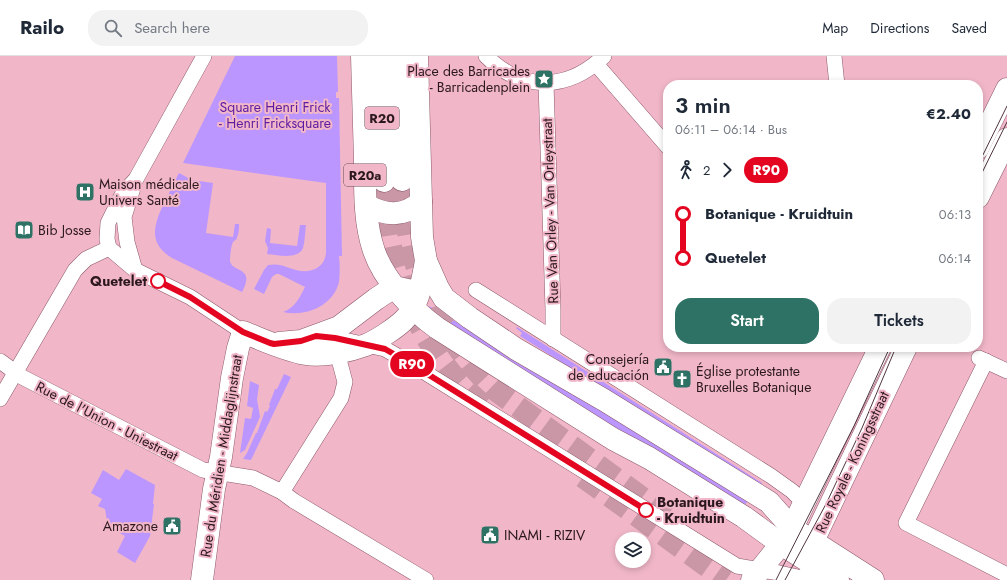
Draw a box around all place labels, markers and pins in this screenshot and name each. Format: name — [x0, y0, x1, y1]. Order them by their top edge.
place label: Place des Barricades - Barricadenplein — [407, 61, 530, 97]
place icon: Place des Barricades - Barricadenplein — [533, 68, 555, 90]
place label: Maison médicale Univers Santé — [99, 174, 199, 210]
hospital icon: Maison médicale Univers Santé — [74, 181, 96, 203]
library icon: Bib Josse — [13, 219, 35, 241]
place label: Bib Josse — [38, 220, 91, 240]
place label: Quetelet — [90, 271, 148, 291]
marker: Quetelet — [150, 273, 166, 289]
place label: Consejería de educación — [568, 349, 649, 385]
public building icon: Consejería de educación — [652, 356, 674, 378]
place label: Église protestante Bruxelles Botanique — [696, 361, 811, 397]
church icon: Église protestante Bruxelles Botanique — [671, 368, 693, 390]
place label: Botanique - Kruidtuin — [657, 492, 725, 528]
marker: Botanique - Kruidtuin — [638, 502, 654, 518]
public building icon: Amazone — [161, 515, 183, 537]
place label: Amazone — [103, 516, 158, 536]
public building icon: INAMI - RIZIV — [479, 524, 501, 546]
place label: INAMI - RIZIV — [504, 525, 586, 545]

